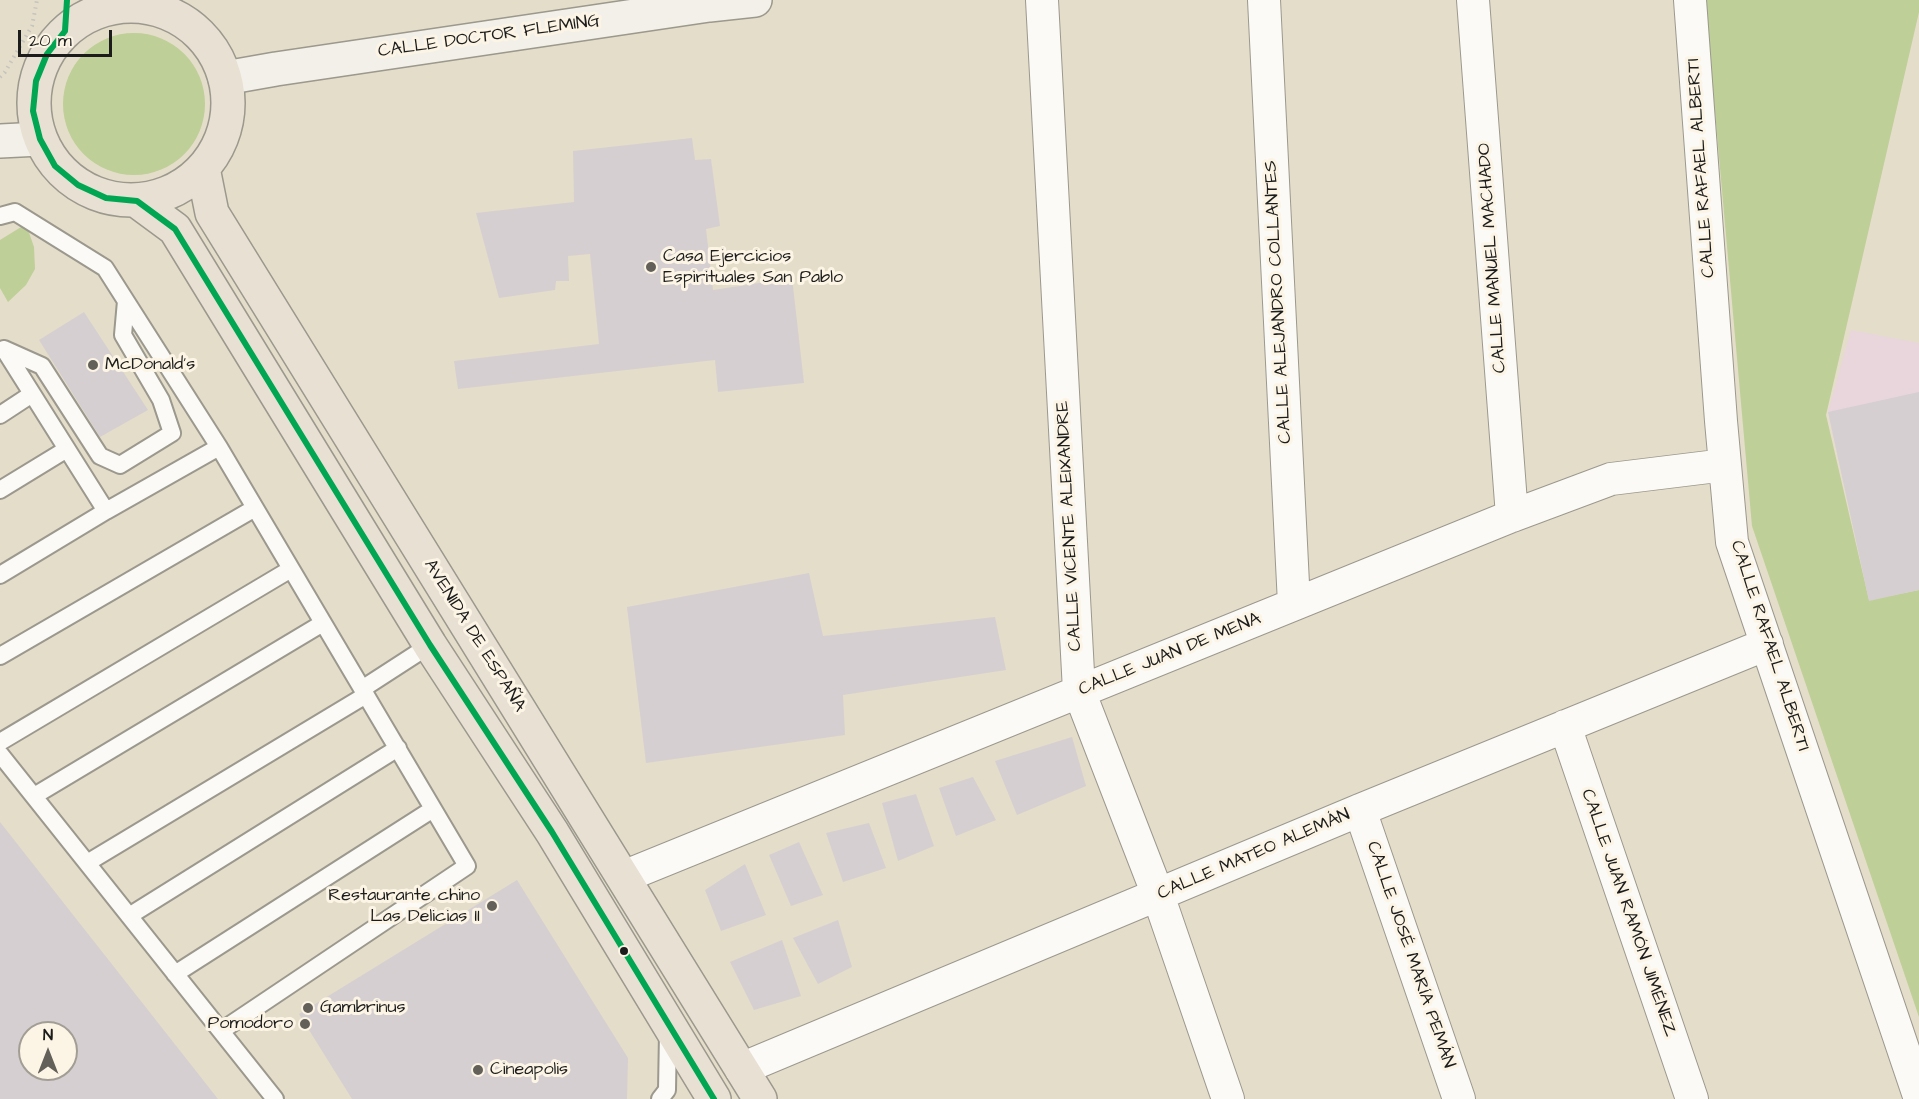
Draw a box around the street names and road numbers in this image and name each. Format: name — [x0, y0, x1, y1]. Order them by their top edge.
street label: CALLE DOCTOR FLEMING — [377, 11, 601, 63]
street label: CALLE RAFAEL ALBERTI — [1684, 58, 1720, 278]
street label: CALLE MANUEL MACHADO — [1474, 142, 1512, 374]
street label: CALLE ALEJANDRO COLLANTES — [1261, 160, 1297, 444]
street label: CALLE VICENTE ALEIXANDRE — [1053, 400, 1087, 652]
street label: CALLE RAFAEL ALBERTI — [1725, 538, 1813, 754]
street label: AVENIDA DE ESPAÑA — [418, 556, 530, 716]
street label: CALLE JUAN DE MENA — [1076, 609, 1264, 701]
street label: CALLE JUAN RAMÓN JIMÉNEZ — [1575, 786, 1681, 1040]
street label: CALLE MATEO ALEMÁN — [1155, 805, 1353, 905]
street label: CALLE JOSÉ MARÍA PEMÁN — [1361, 839, 1459, 1071]

